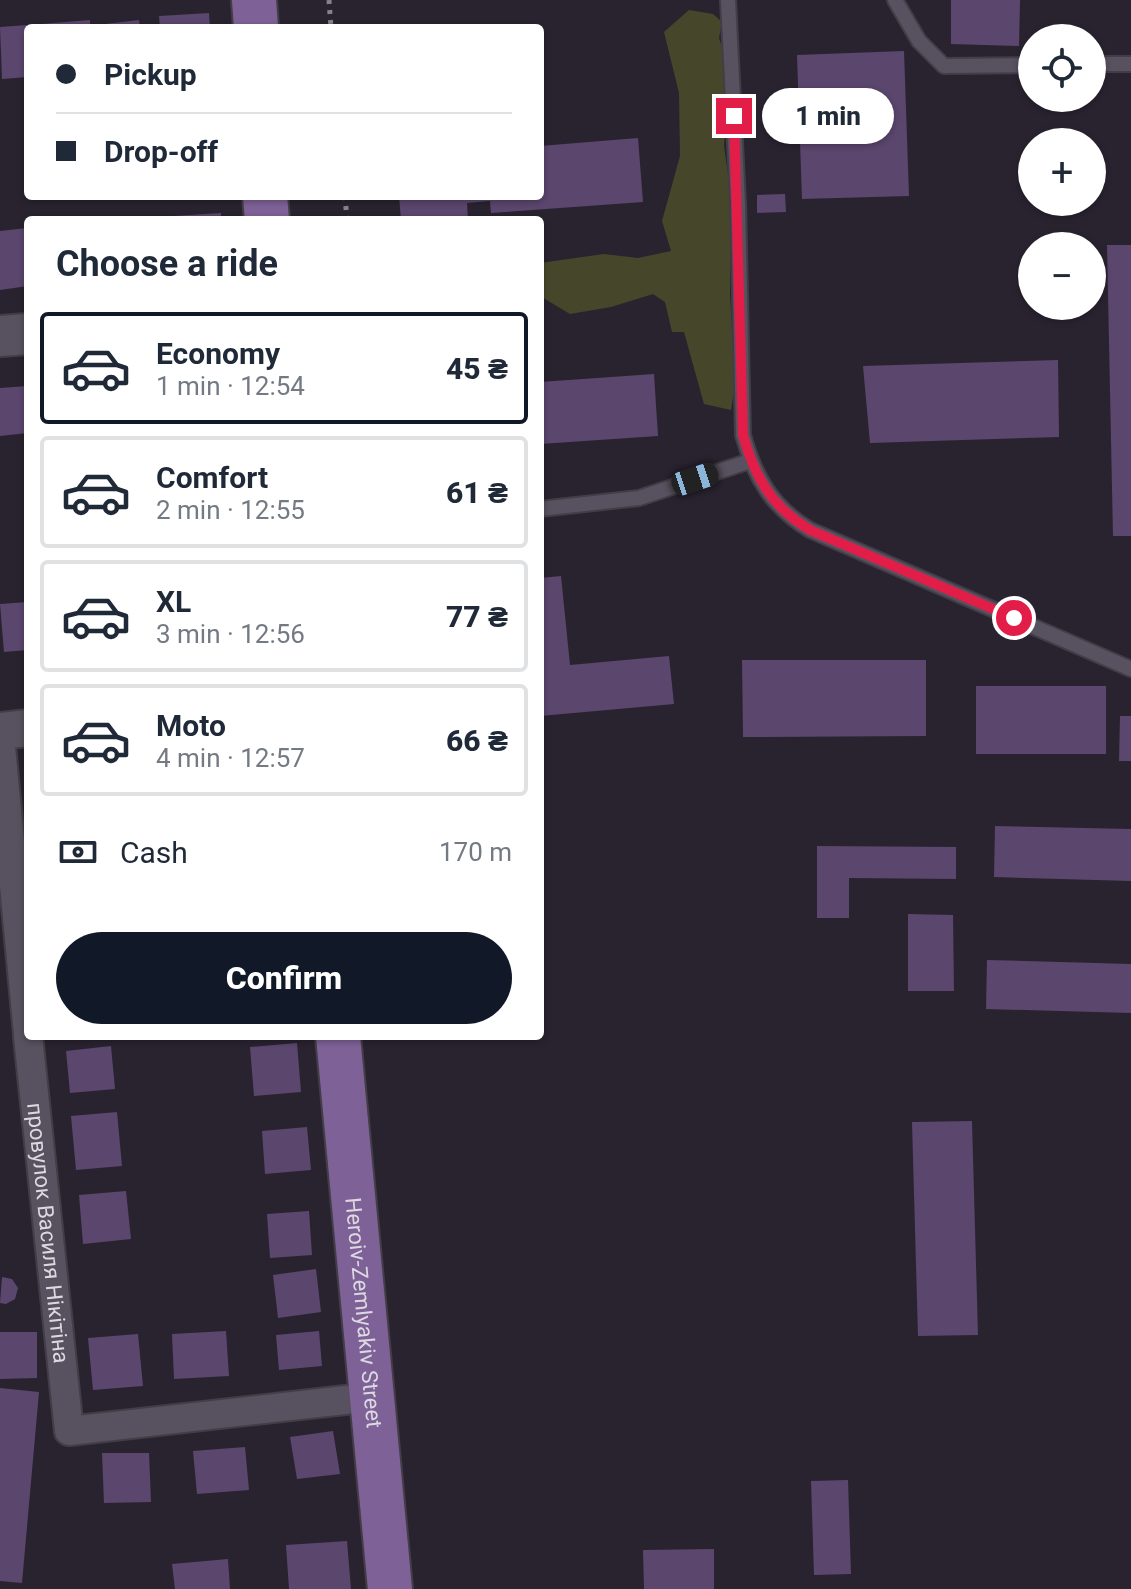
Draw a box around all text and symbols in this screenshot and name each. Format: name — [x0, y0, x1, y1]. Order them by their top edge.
map controls — [1018, 24, 1106, 320]
button: locate — [1018, 24, 1106, 112]
text: Pickup — [104, 57, 197, 92]
callout: 1 min — [762, 88, 894, 144]
route end — [716, 98, 752, 134]
text: 1 min — [795, 101, 861, 131]
button: + — [1018, 128, 1106, 216]
text: Drop-off — [104, 134, 218, 169]
button: − — [1018, 232, 1106, 320]
text: Choose a ride — [56, 243, 278, 285]
icon: car — [60, 332, 132, 404]
text: Economy — [156, 336, 280, 371]
text: 45 ₴ — [446, 351, 508, 386]
text: 1 min · 12:54 — [156, 371, 305, 401]
icon: car — [60, 456, 132, 528]
text: Comfort — [156, 460, 268, 495]
car — [668, 460, 722, 498]
text: 61 ₴ — [446, 475, 508, 510]
text: 2 min · 12:55 — [156, 495, 305, 525]
icon: car — [60, 580, 132, 652]
text: XL — [156, 584, 191, 619]
text: 77 ₴ — [446, 599, 508, 634]
route start — [996, 600, 1032, 636]
text: 3 min · 12:56 — [156, 619, 305, 649]
icon: car — [60, 704, 132, 776]
text: Moto — [156, 708, 226, 743]
text: 66 ₴ — [446, 723, 508, 758]
text: 4 min · 12:57 — [156, 743, 305, 773]
icon: cash — [56, 830, 100, 874]
text: Cash — [120, 835, 188, 870]
text: 170 m — [439, 837, 512, 867]
button: Confirm — [56, 932, 512, 1024]
street label: провулок Василя Нікітіна — [22, 1102, 74, 1364]
street label: Heroiv-Zemlyakiv Street — [340, 1196, 387, 1429]

